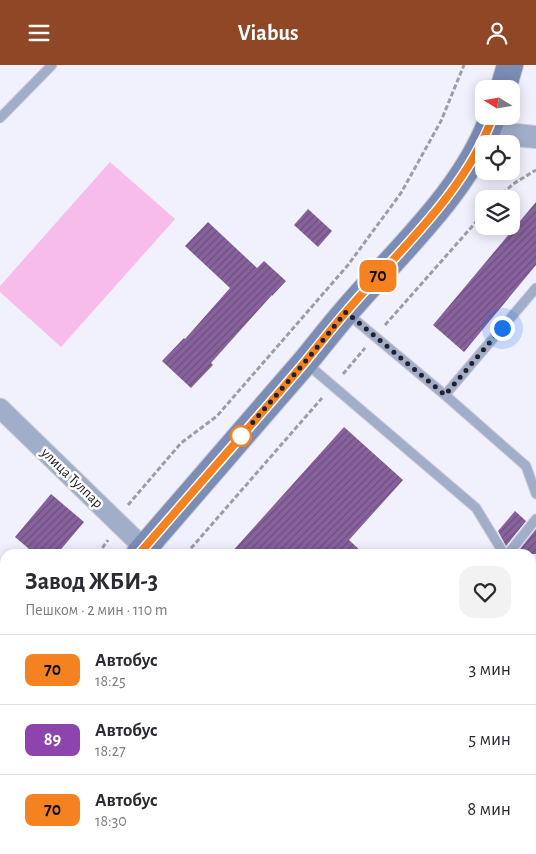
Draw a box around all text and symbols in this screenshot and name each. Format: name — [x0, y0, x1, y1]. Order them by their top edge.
icon: menu — [25, 19, 53, 47]
icon: person — [483, 19, 511, 47]
text: Viabus — [238, 22, 298, 44]
north arrow — [475, 80, 520, 125]
map controls — [475, 80, 520, 235]
button: locate — [475, 135, 520, 180]
button: layers — [475, 190, 520, 235]
line badge: 70 — [356, 260, 400, 292]
text: 70 — [369, 267, 387, 285]
your location — [490, 316, 515, 341]
unlabelled marker — [230, 425, 252, 447]
street label: улица Тулпар — [37, 444, 106, 511]
button: heart — [459, 566, 511, 618]
text: Завод ЖБИ-3 — [25, 570, 158, 594]
text: Пешком · 2 мин · 110 m — [25, 602, 168, 618]
text: Автобус — [95, 651, 158, 670]
text: 3 мин — [468, 660, 511, 679]
text: 70 — [44, 661, 61, 679]
text: 18:25 — [95, 673, 126, 689]
text: Автобус — [95, 721, 158, 740]
text: 5 мин — [468, 730, 511, 749]
text: 89 — [44, 731, 61, 749]
text: 18:27 — [95, 743, 126, 759]
text: Автобус — [95, 791, 158, 810]
text: 8 мин — [467, 800, 511, 819]
text: 70 — [44, 801, 61, 819]
text: 18:30 — [95, 813, 127, 829]

